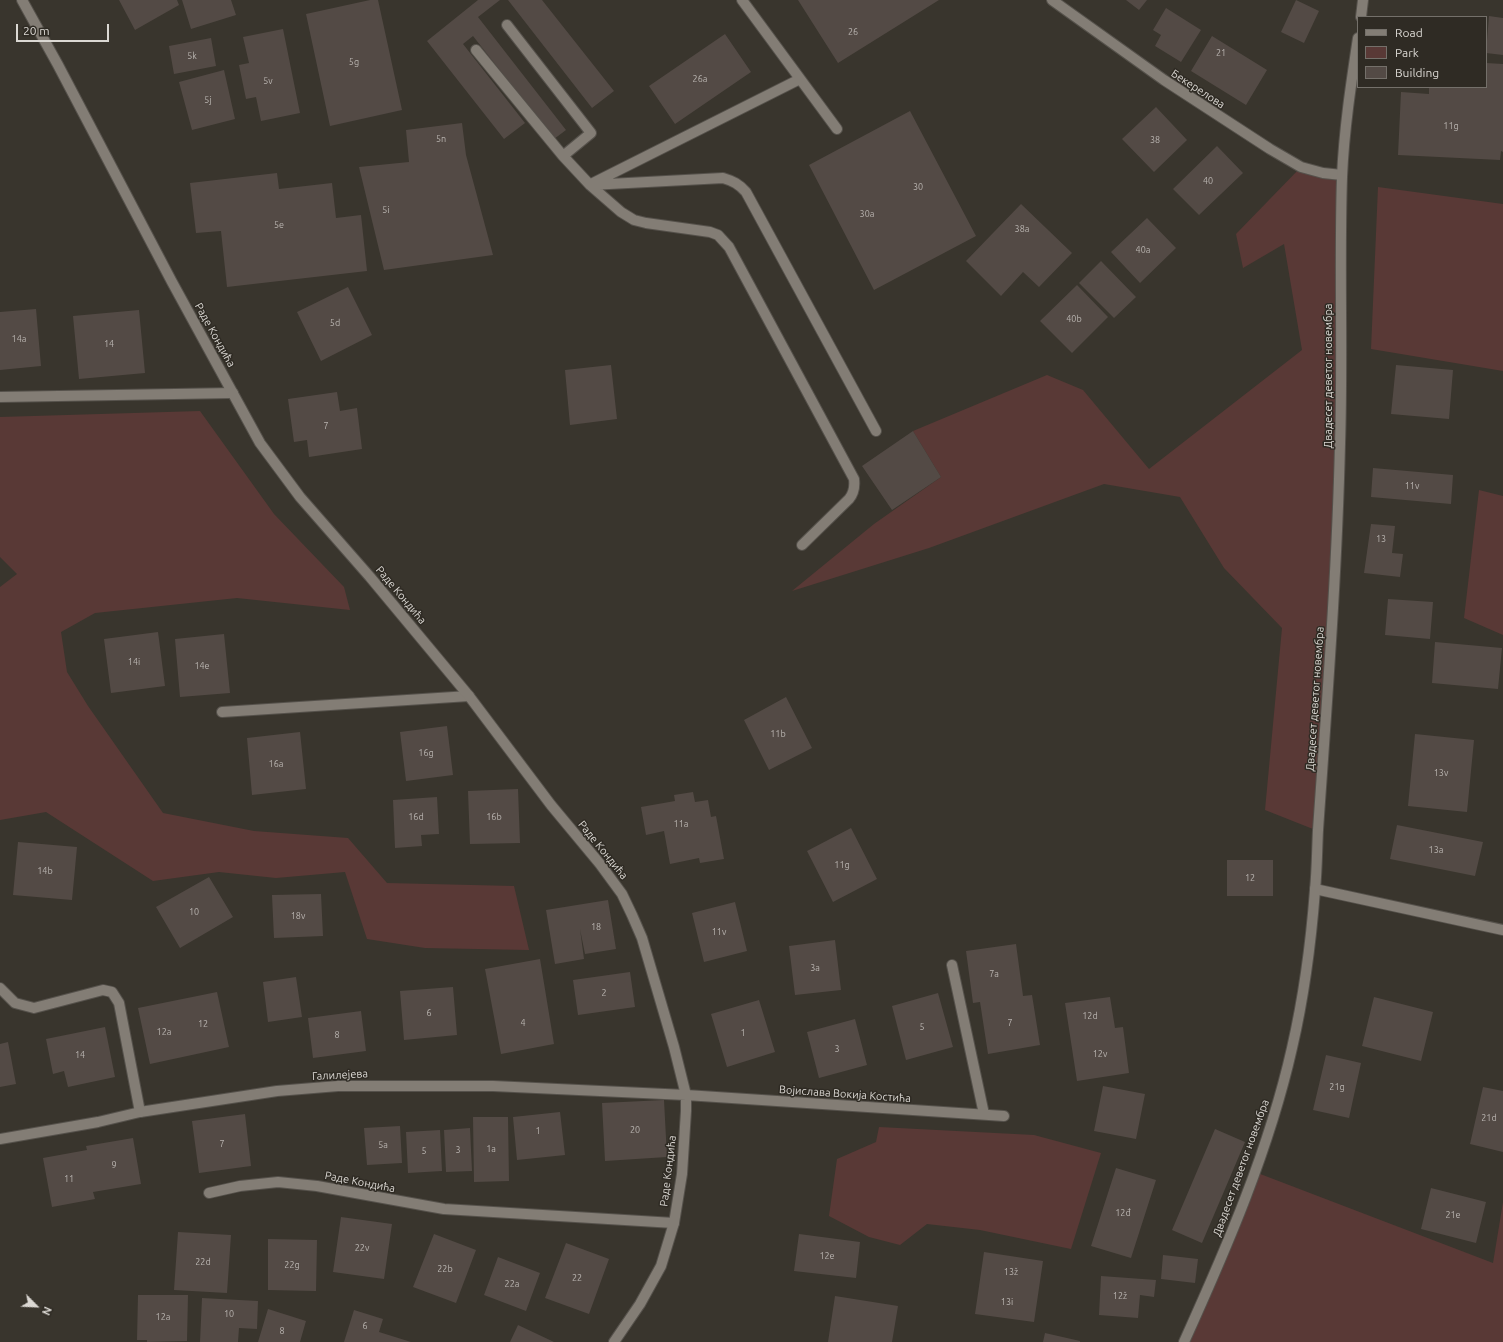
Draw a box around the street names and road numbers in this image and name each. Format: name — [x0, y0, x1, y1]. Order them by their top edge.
street label: Бекерелова — [1169, 67, 1227, 111]
street label: Раде Кондића — [192, 301, 238, 369]
street label: Двадесет деветог новембра — [1321, 304, 1335, 448]
street label: Раде Кондића — [373, 563, 429, 627]
street label: Двадесет деветог новембра — [1303, 626, 1327, 772]
street label: Раде Кондића — [575, 818, 631, 882]
street label: Галилејева — [312, 1067, 368, 1083]
street label: Војислава Вокија Костића — [779, 1083, 911, 1105]
street label: Двадесет деветог новембра — [1210, 1098, 1272, 1238]
street label: Раде Кондића — [657, 1135, 679, 1207]
street label: Раде Кондића — [324, 1169, 396, 1195]

